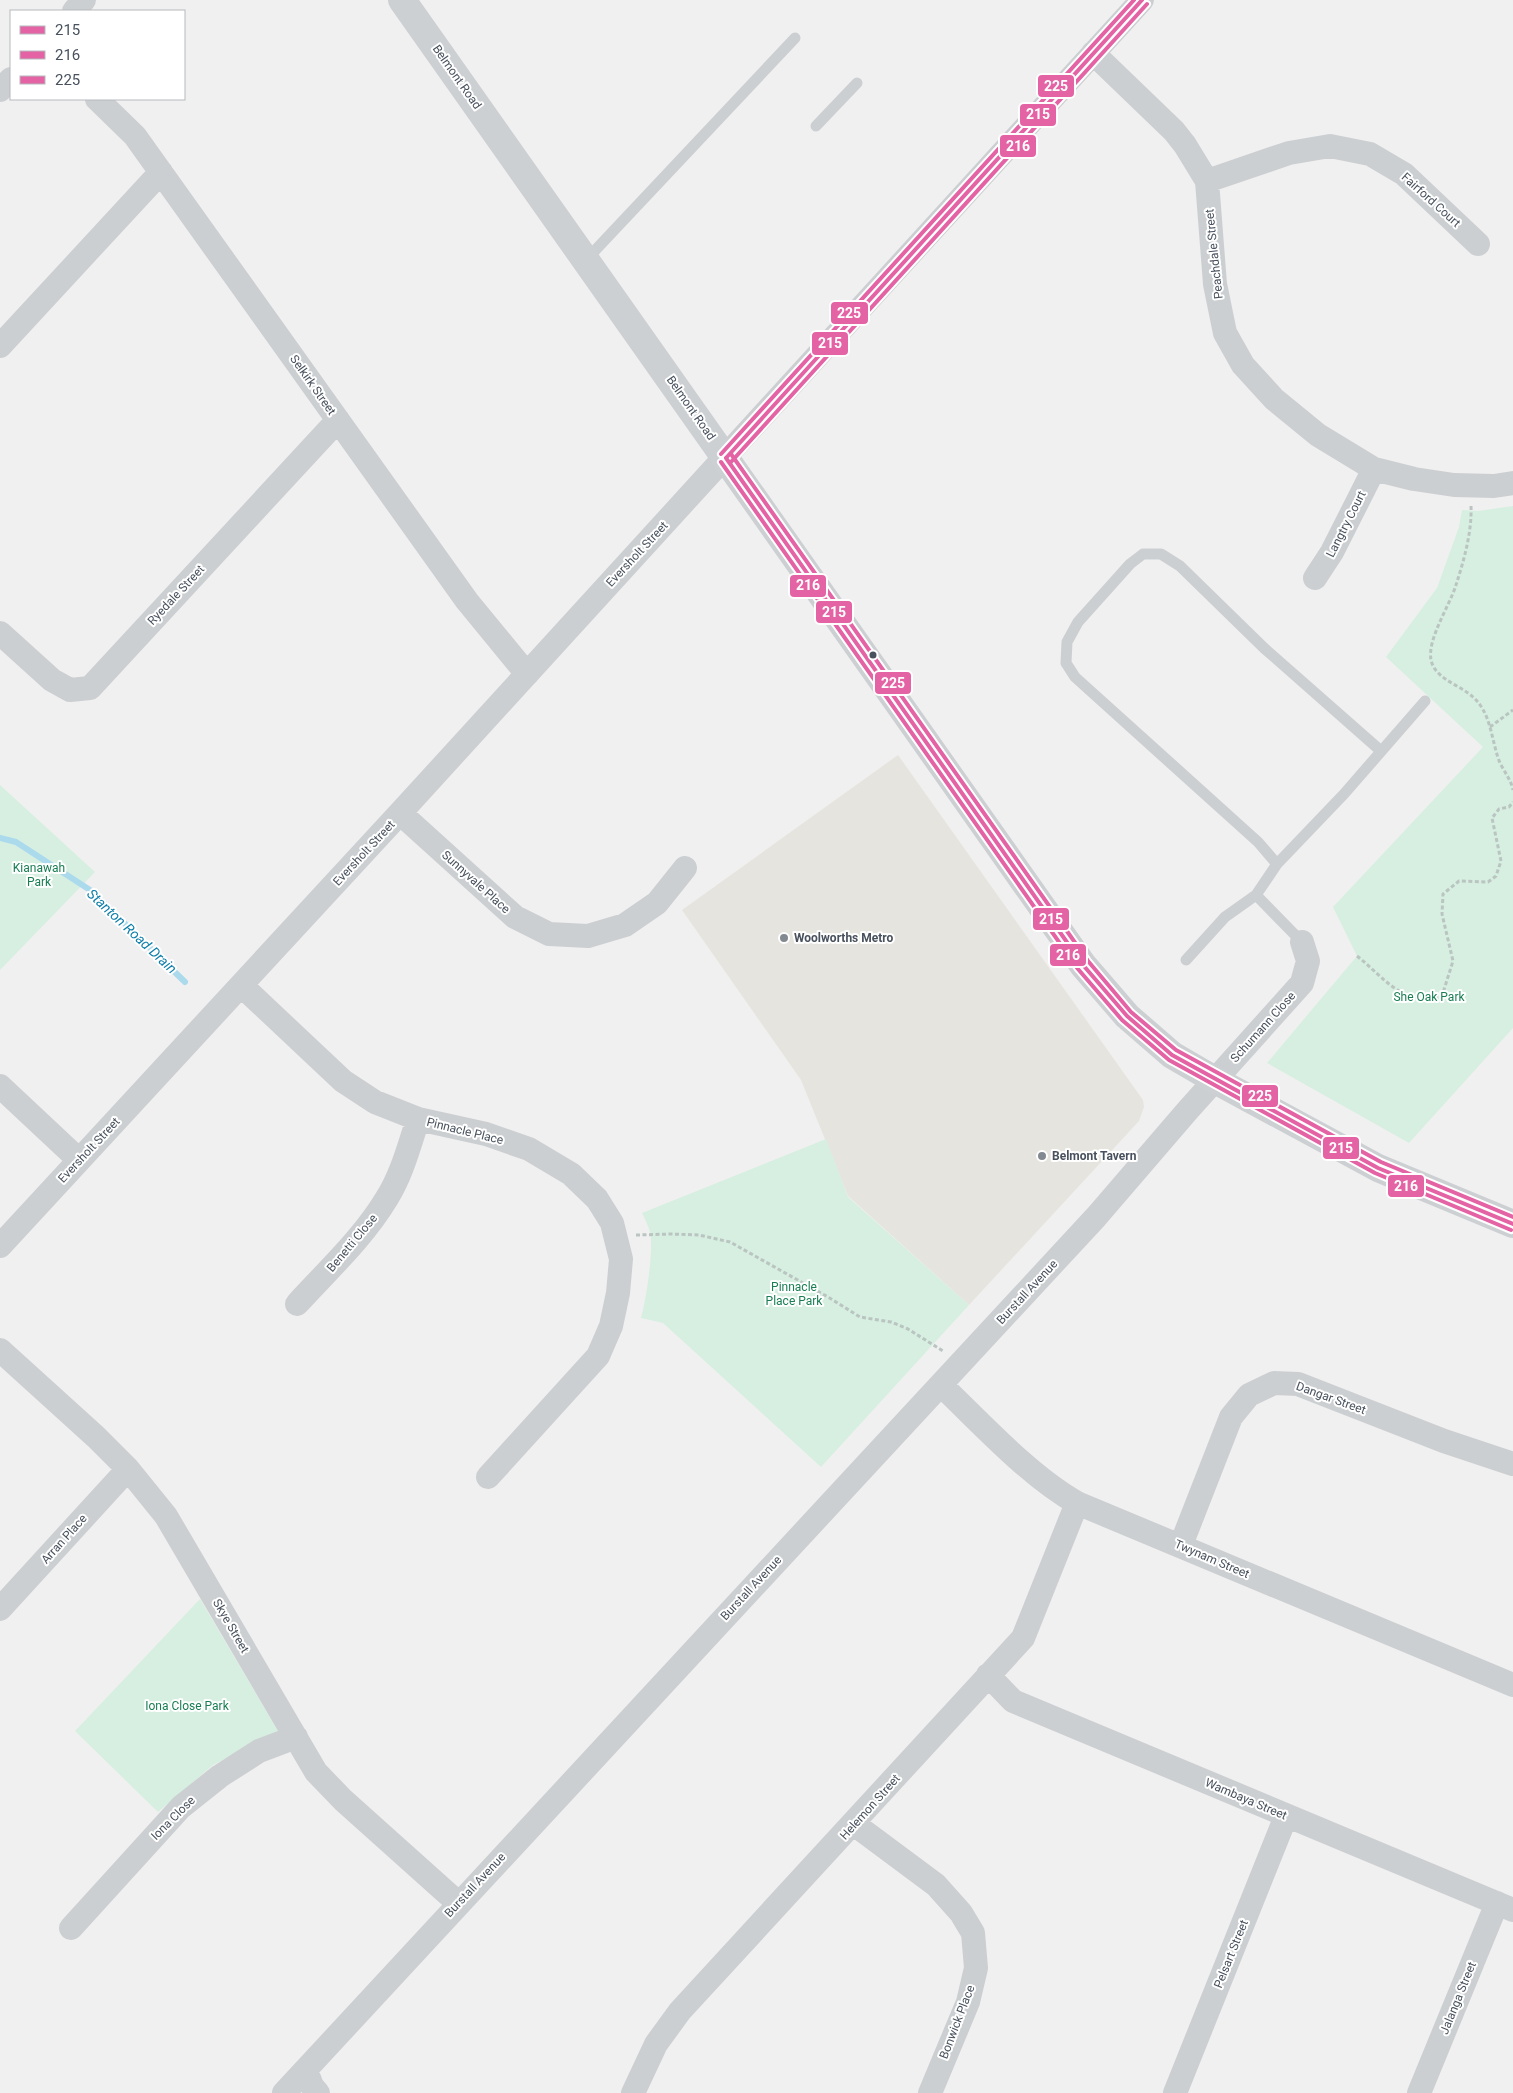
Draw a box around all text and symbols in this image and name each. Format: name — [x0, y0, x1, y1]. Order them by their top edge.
legend — [10, 10, 185, 100]
text: 215 — [55, 21, 80, 39]
street label: Belmont Road — [430, 42, 484, 112]
text: 216 — [55, 46, 80, 64]
text: 225 — [55, 71, 80, 89]
line badge: 225 — [1037, 74, 1075, 98]
text: 225 — [1044, 78, 1068, 94]
line badge: 215 — [1019, 103, 1057, 127]
text: 215 — [1026, 106, 1050, 122]
line badge: 216 — [999, 134, 1037, 158]
text: 216 — [1006, 138, 1030, 154]
street label: Fairford Court — [1399, 170, 1463, 230]
street label: Peachdale Street — [1202, 208, 1226, 300]
line badge: 225 — [830, 301, 869, 325]
text: 225 — [837, 305, 861, 321]
line badge: 215 — [811, 331, 849, 356]
text: 215 — [818, 335, 842, 351]
street label: Selkirk Street — [287, 352, 339, 418]
street label: Belmont Road — [664, 373, 718, 443]
street label: Langtry Court — [1323, 488, 1369, 560]
street label: Eversholt Street — [603, 518, 671, 589]
street label: Ryedale Street — [145, 562, 207, 628]
line badge: 216 — [789, 574, 827, 598]
text: 216 — [796, 577, 820, 593]
line badge: 215 — [815, 600, 853, 624]
text: 215 — [822, 604, 846, 620]
unlabelled marker — [868, 650, 878, 660]
line badge: 225 — [874, 671, 912, 695]
text: 225 — [881, 675, 905, 691]
street label: Eversholt Street — [330, 817, 398, 888]
street label: Sunnyvale Place — [439, 848, 513, 916]
park label: Kianawah Park — [13, 861, 65, 889]
water label: Stanton Road Drain — [84, 885, 180, 977]
line badge: 215 — [1032, 907, 1070, 931]
text: 215 — [1039, 911, 1063, 927]
place label: Woolworths Metro — [794, 931, 894, 945]
marker: Woolworths Metro — [778, 932, 790, 944]
line badge: 216 — [1049, 943, 1087, 967]
text: 216 — [1056, 947, 1080, 963]
street label: Schumann Close — [1228, 989, 1298, 1065]
park label: She Oak Park — [1393, 990, 1465, 1004]
line badge: 225 — [1241, 1084, 1279, 1108]
text: 225 — [1248, 1088, 1272, 1104]
street label: Eversholt Street — [55, 1114, 123, 1185]
street label: Pinnacle Place — [425, 1115, 505, 1147]
line badge: 215 — [1322, 1136, 1360, 1160]
text: 215 — [1329, 1140, 1353, 1156]
place label: Belmont Tavern — [1052, 1149, 1137, 1163]
marker: Belmont Tavern — [1036, 1150, 1048, 1162]
line badge: 216 — [1387, 1174, 1425, 1198]
text: 216 — [1394, 1178, 1418, 1194]
street label: Benetti Close — [324, 1211, 380, 1275]
street label: Burstall Avenue — [994, 1257, 1060, 1327]
park label: Pinnacle Place Park — [766, 1280, 823, 1308]
street label: Dangar Street — [1294, 1379, 1368, 1417]
street label: Arran Place — [38, 1511, 90, 1567]
street label: Twynam Street — [1173, 1537, 1252, 1581]
street label: Burstall Avenue — [718, 1553, 784, 1623]
street label: Skye Street — [210, 1597, 252, 1655]
park label: Iona Close Park — [145, 1699, 230, 1713]
street label: Helemon Street — [837, 1771, 903, 1842]
street label: Wambaya Street — [1203, 1775, 1289, 1823]
street label: Iona Close — [148, 1793, 198, 1843]
street label: Burstall Avenue — [442, 1850, 508, 1920]
street label: Pelsart Street — [1211, 1918, 1251, 1990]
street label: Jalanga Street — [1437, 1960, 1479, 2036]
street label: Bonwick Place — [937, 1983, 977, 2061]

